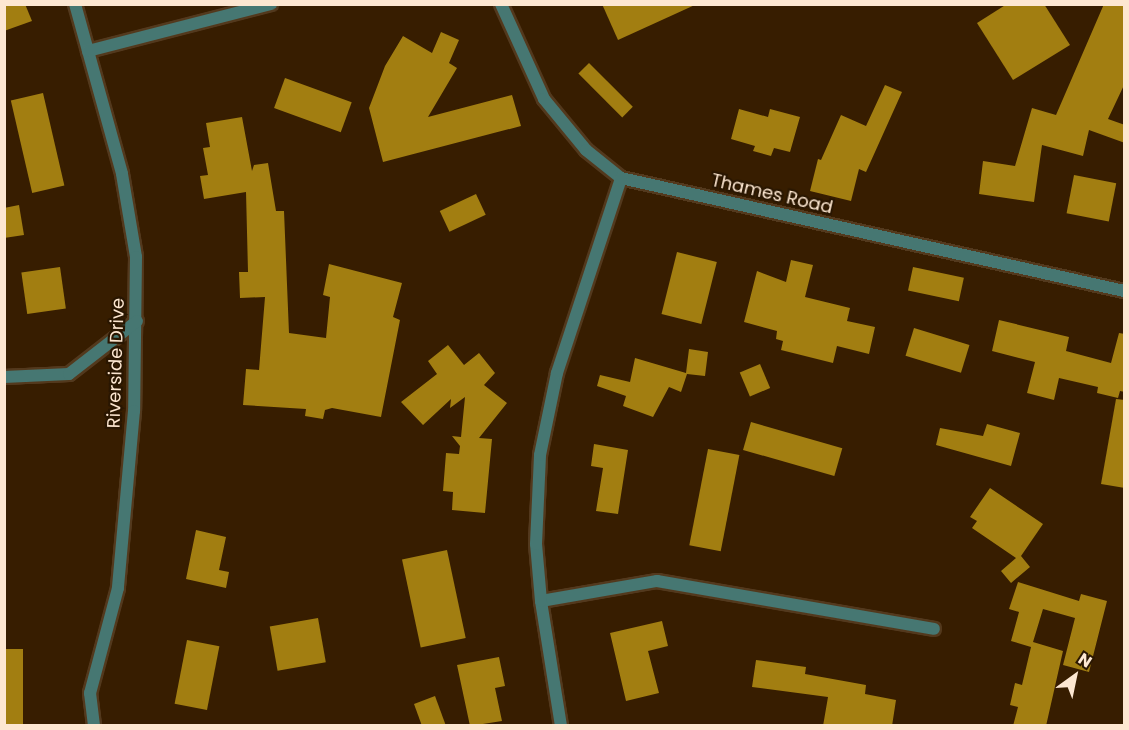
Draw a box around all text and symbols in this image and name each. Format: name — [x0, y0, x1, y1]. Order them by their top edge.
street label: Thames Road — [709, 170, 835, 218]
street label: Riverside Drive — [103, 297, 129, 429]
north arrow — [1045, 646, 1105, 706]
text: N — [1074, 648, 1096, 673]

